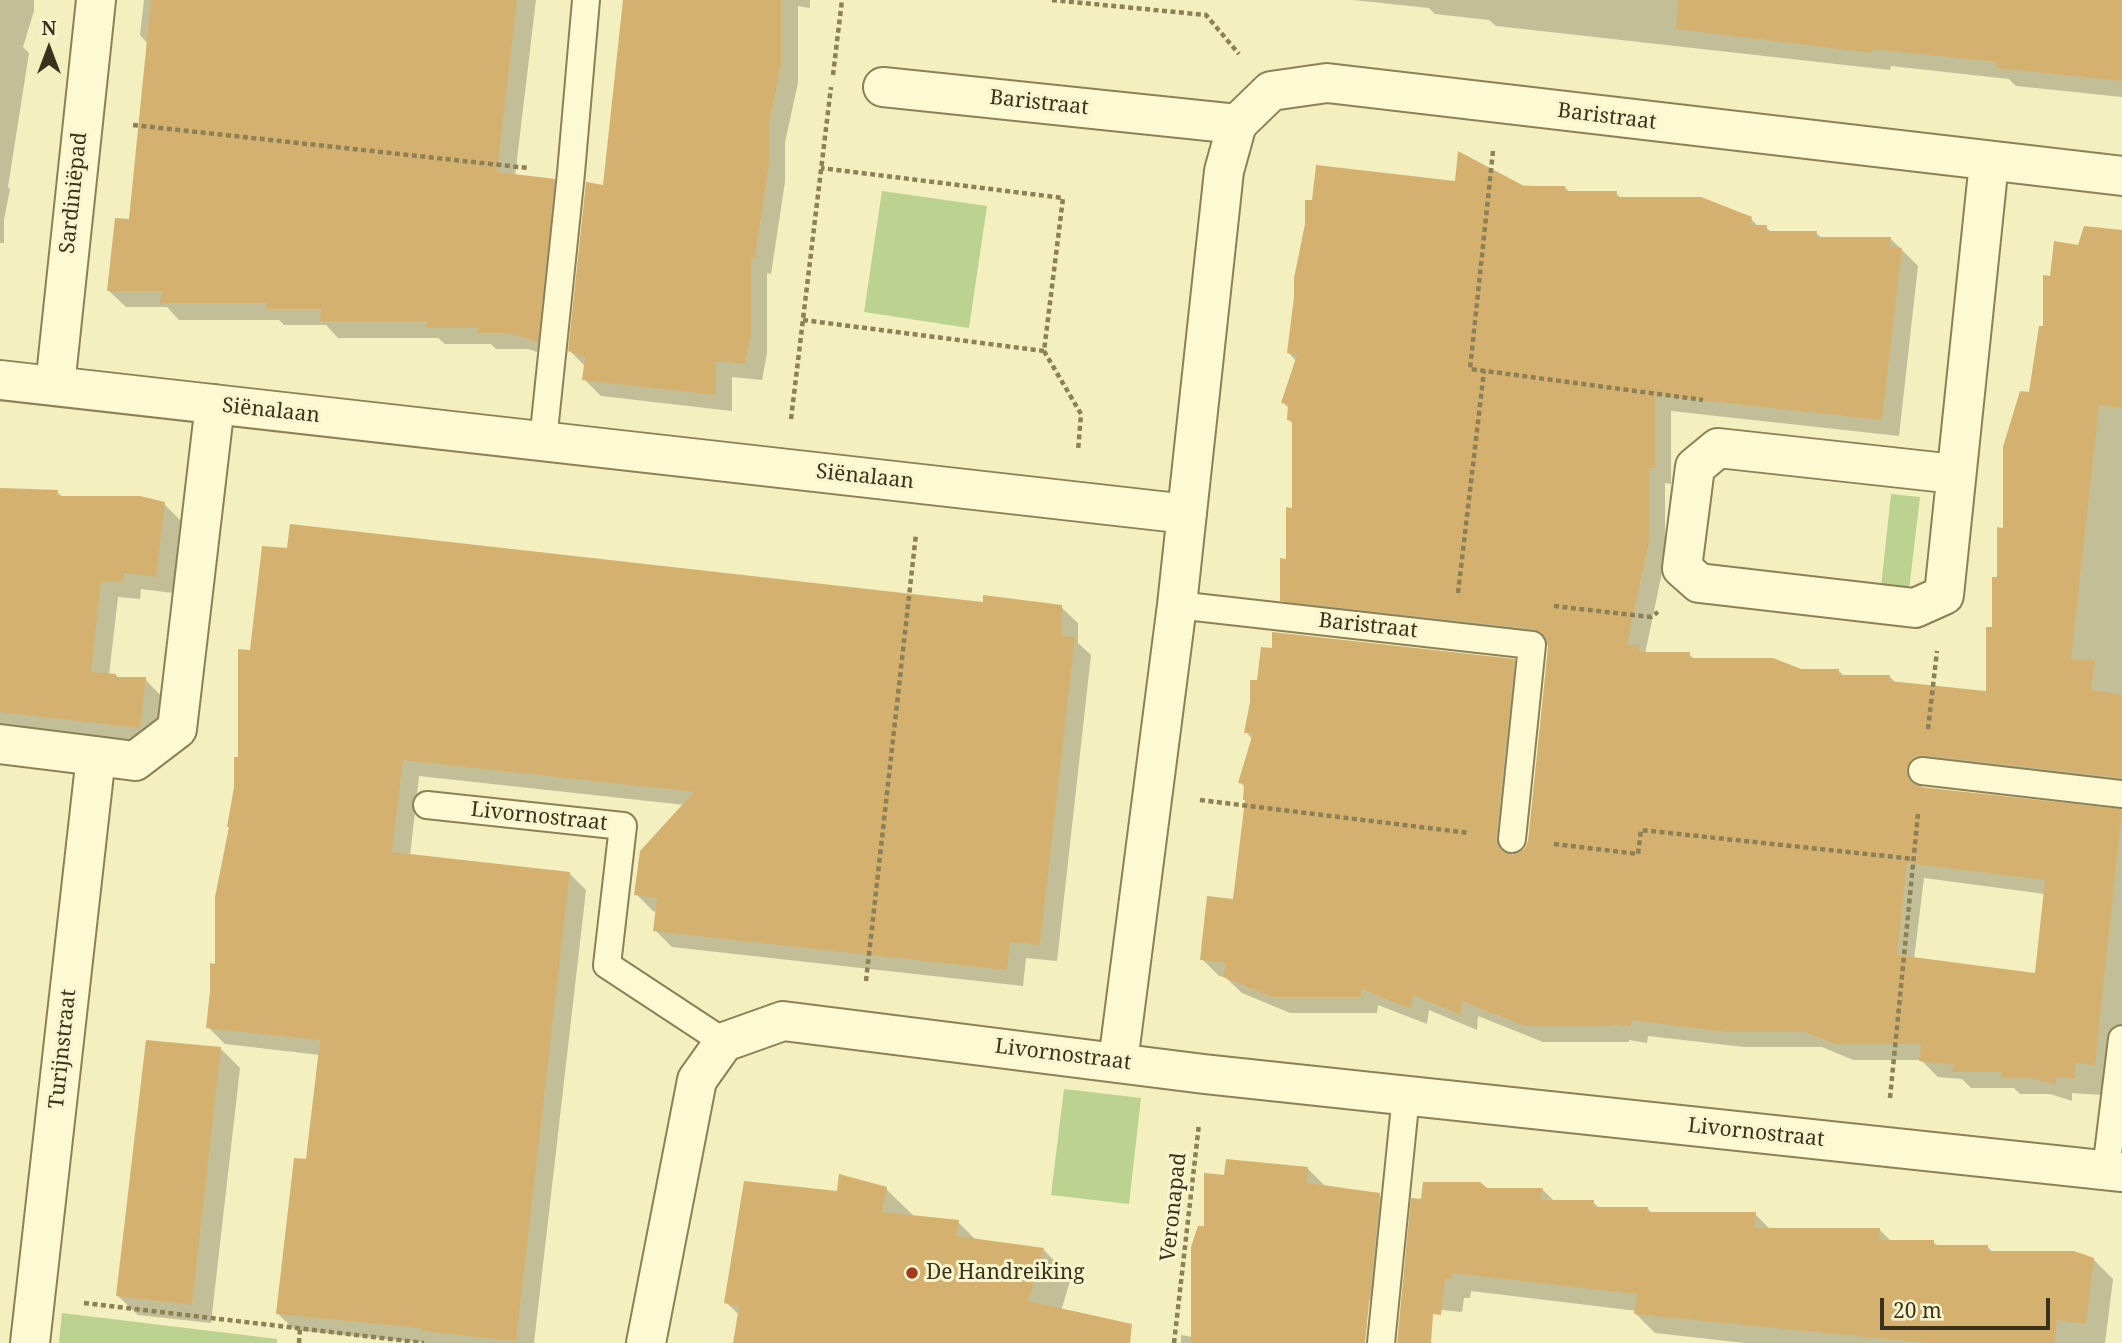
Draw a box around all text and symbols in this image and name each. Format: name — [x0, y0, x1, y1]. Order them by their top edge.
north arrow — [14, 14, 84, 84]
text: N — [42, 15, 56, 41]
street label: Baristraat — [988, 85, 1090, 121]
street label: Baristraat — [1556, 98, 1658, 136]
street label: Sardiniëpad — [55, 131, 93, 255]
street label: Siënalaan — [221, 393, 321, 429]
street label: Siënalaan — [815, 459, 915, 495]
street label: Baristraat — [1317, 608, 1419, 644]
street label: Livornostraat — [470, 797, 608, 837]
street label: Turijnstraat — [44, 988, 82, 1110]
street label: Livornostraat — [993, 1034, 1133, 1076]
street label: Livornostraat — [1687, 1113, 1825, 1153]
street label: Veronapad — [1156, 1151, 1192, 1263]
place label: De Handreiking — [926, 1260, 1085, 1286]
marker: De Handreiking — [904, 1265, 920, 1281]
scale bar — [1884, 1284, 2054, 1328]
text: 20 m — [1893, 1296, 1942, 1324]

